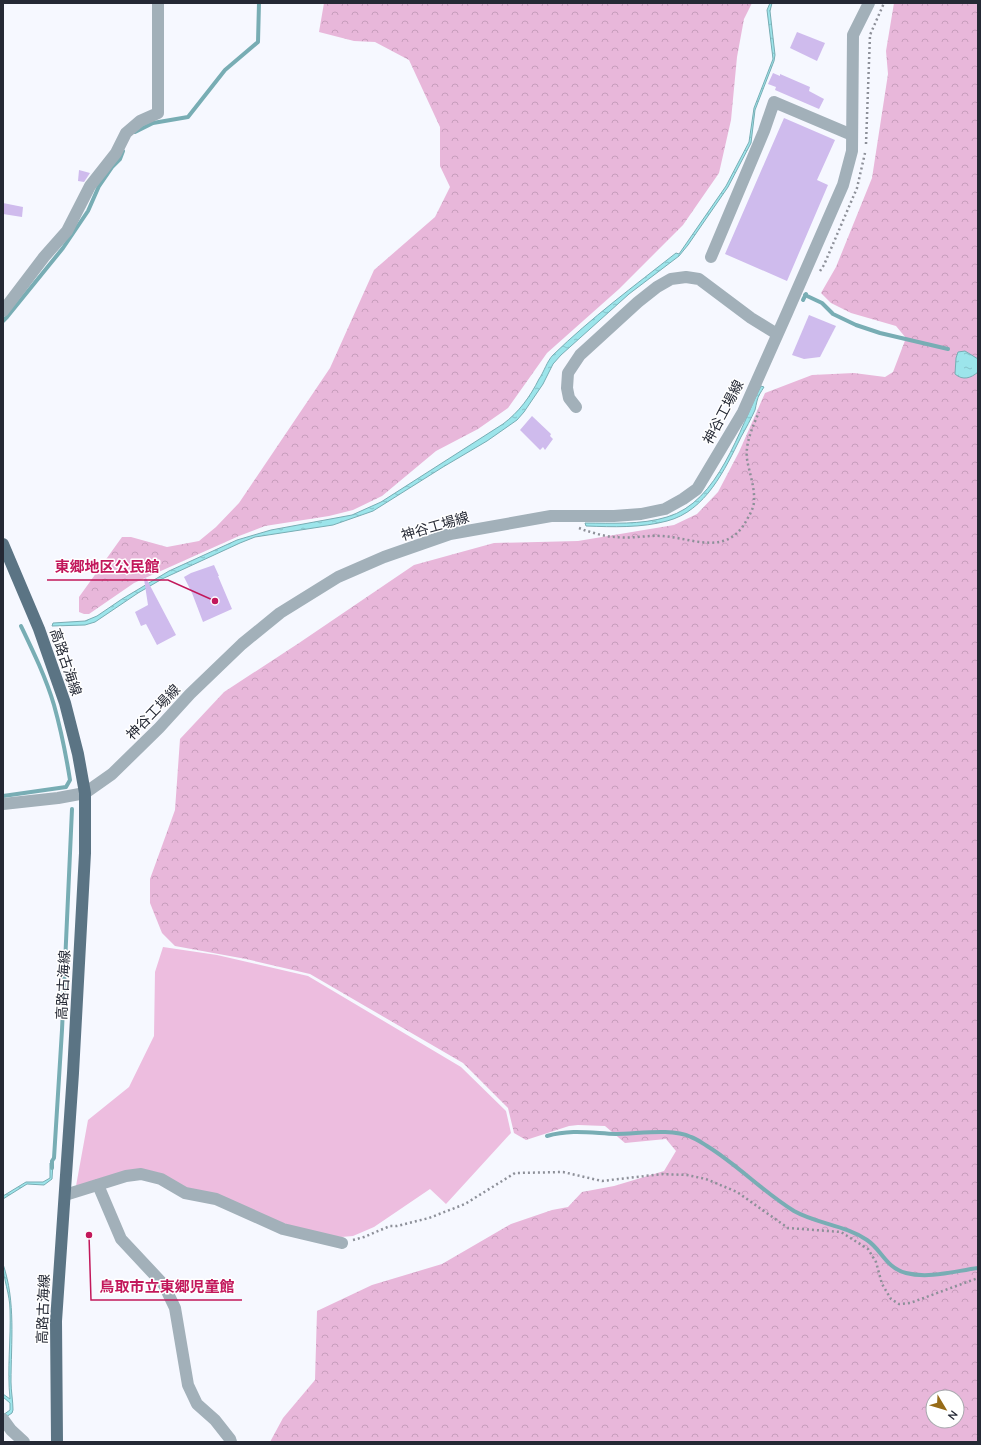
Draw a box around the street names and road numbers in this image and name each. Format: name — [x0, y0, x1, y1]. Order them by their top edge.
street label: 神谷工場線 — [699, 377, 748, 448]
street label: 神谷工場線 — [399, 508, 471, 545]
street label: 高路古海線 — [45, 626, 86, 698]
street label: 神谷工場線 — [122, 681, 185, 744]
street label: 高路古海線 — [52, 950, 75, 1020]
street label: 高路古海線 — [33, 1274, 54, 1344]

